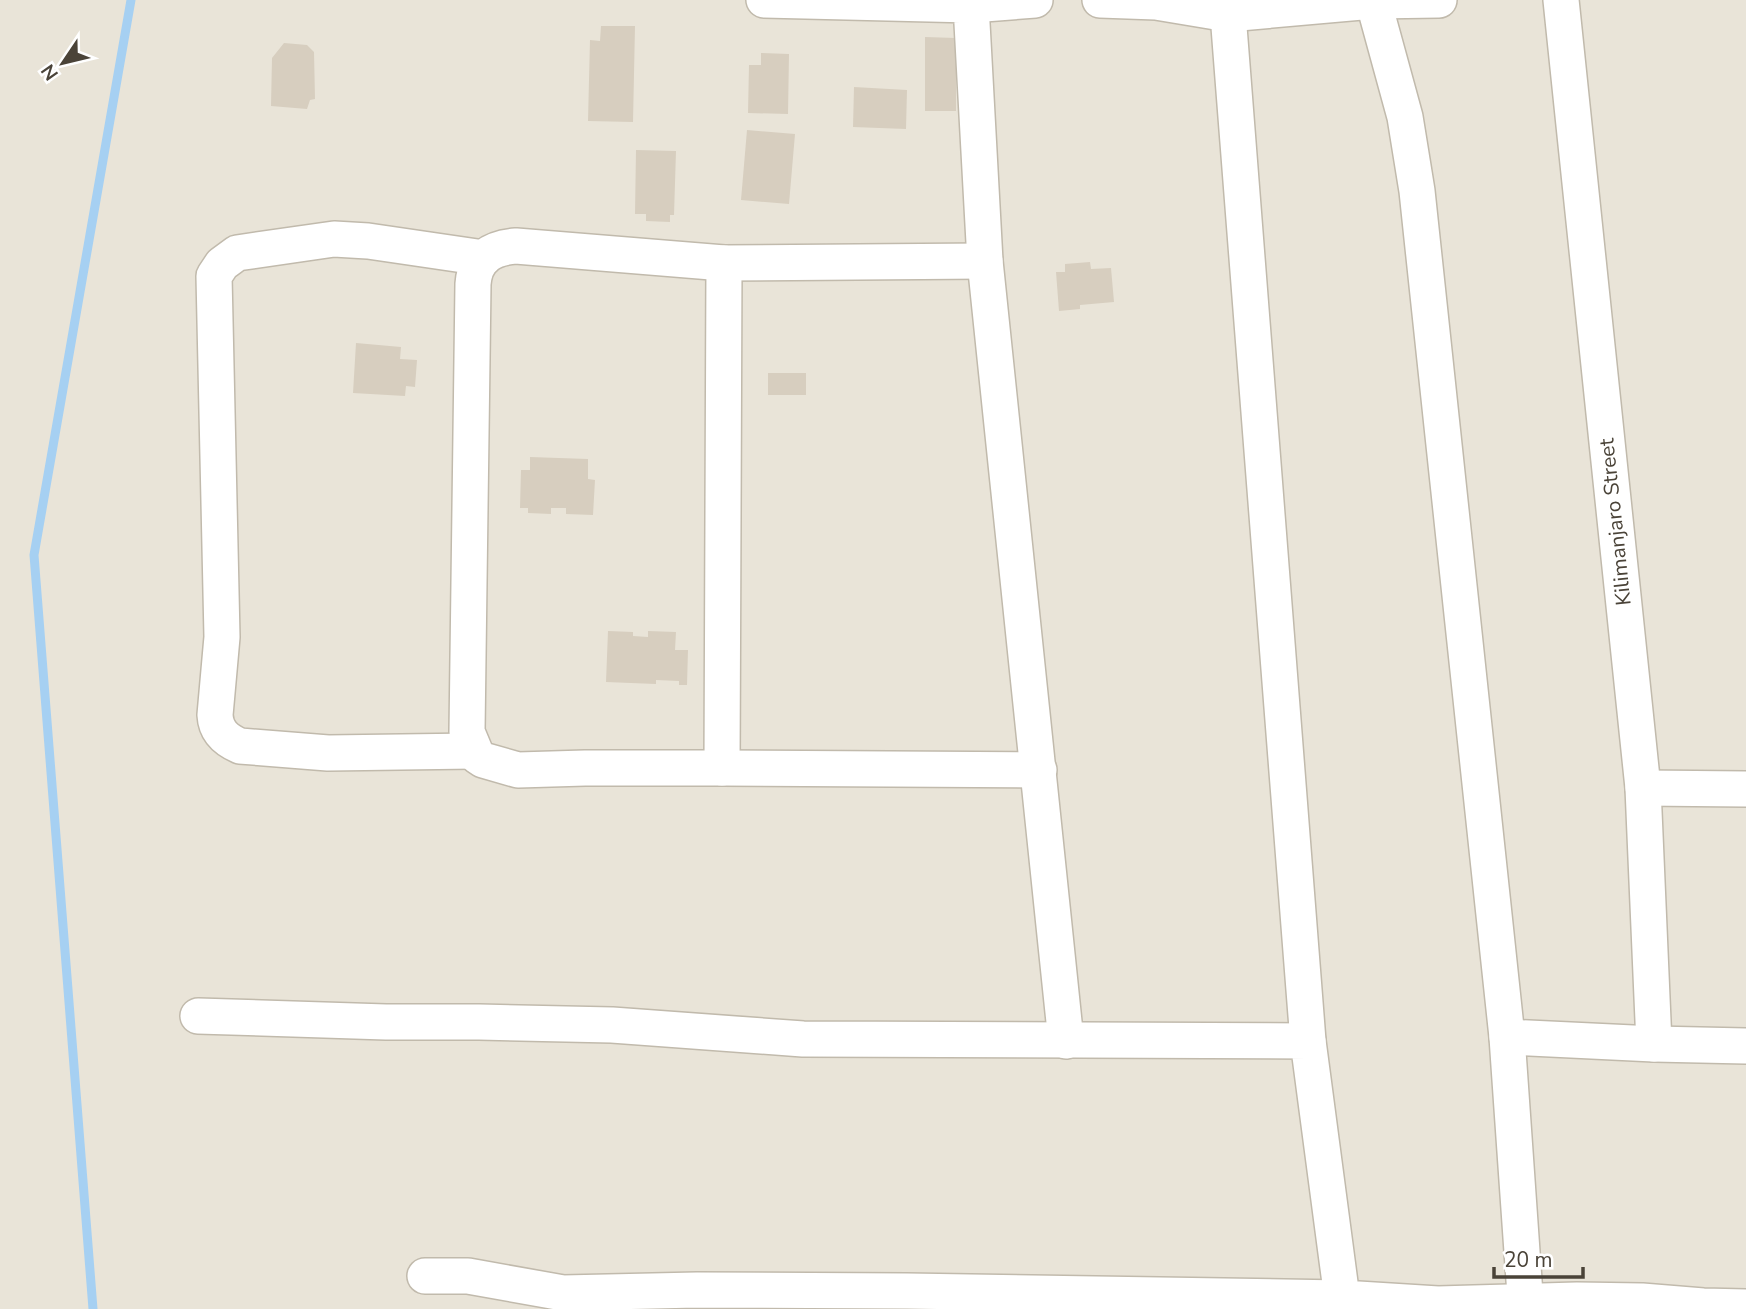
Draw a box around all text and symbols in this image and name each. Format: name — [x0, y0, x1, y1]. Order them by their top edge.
north arrow — [28, 28, 98, 98]
text: N — [35, 59, 65, 85]
street label: Kilimanjaro Street — [1592, 436, 1638, 607]
scale bar — [1494, 1236, 1583, 1280]
text: 20 m — [1504, 1246, 1553, 1274]

